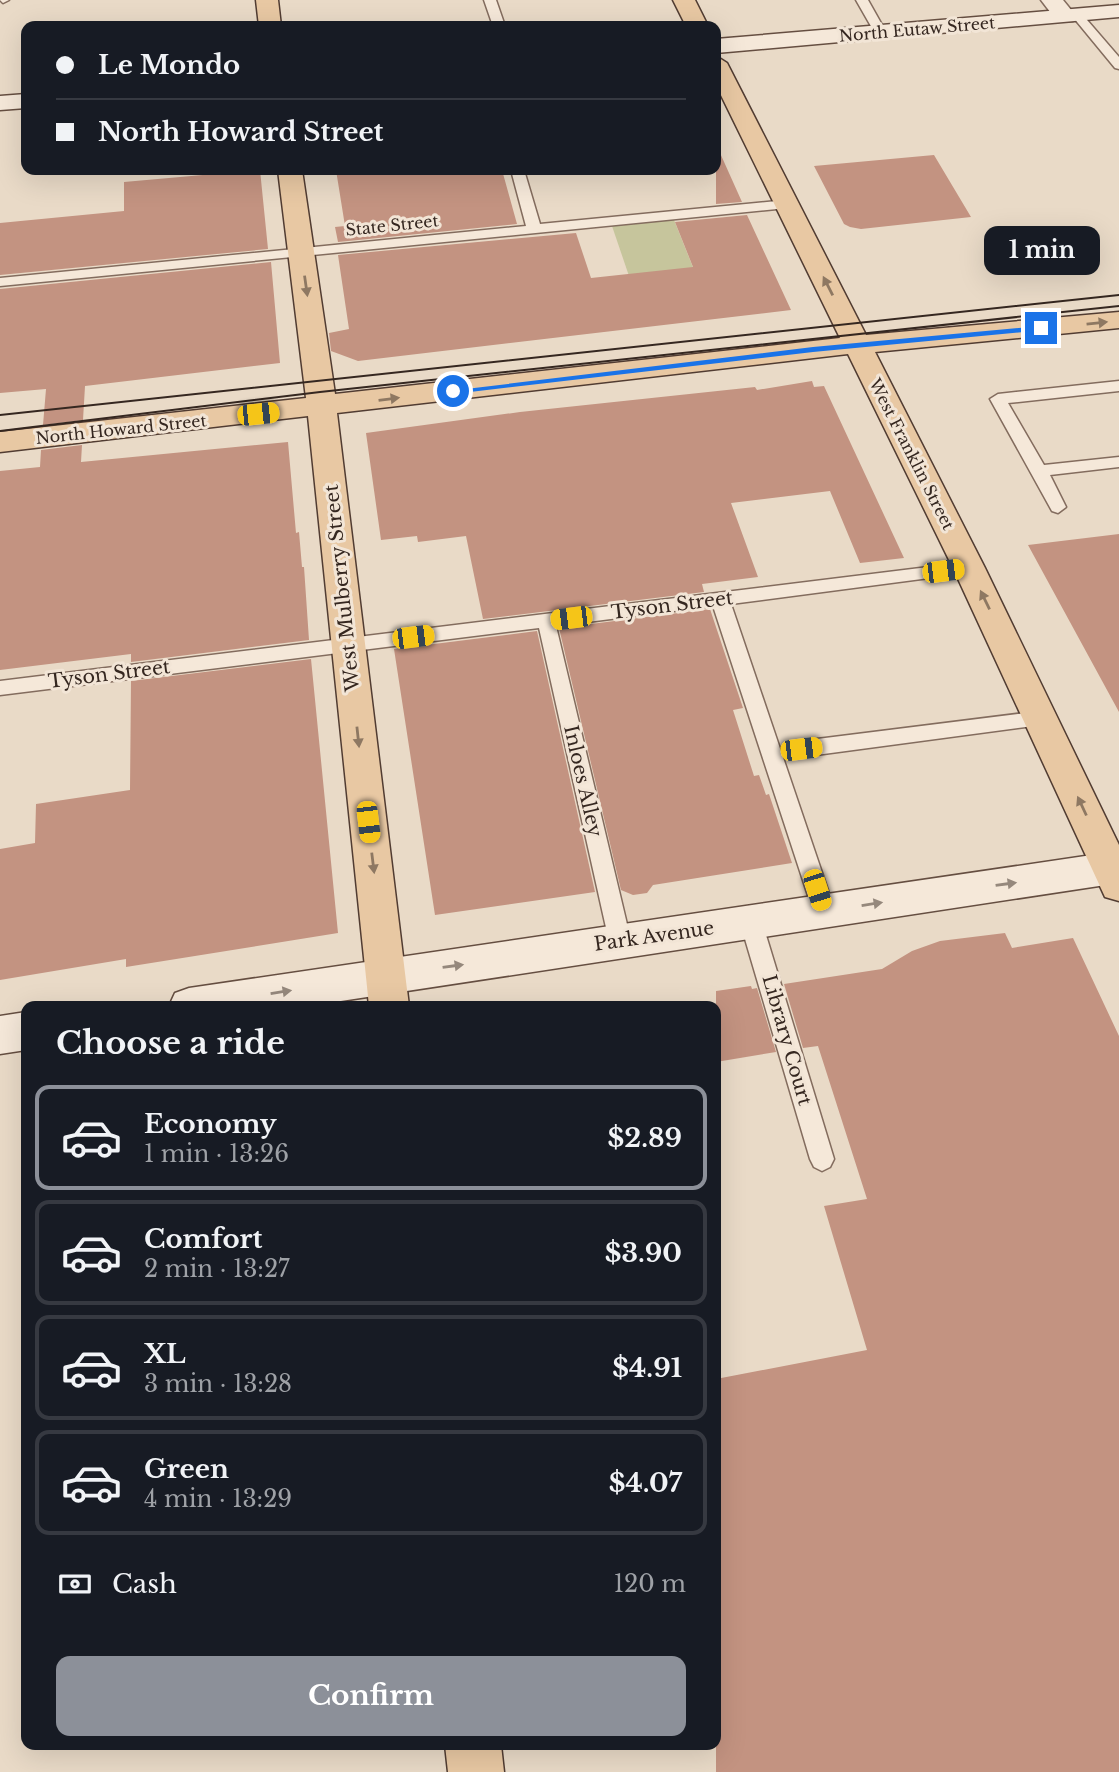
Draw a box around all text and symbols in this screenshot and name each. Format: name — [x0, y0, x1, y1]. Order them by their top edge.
street label: North Eutaw Street — [838, 12, 996, 46]
text: Le Mondo — [98, 49, 240, 81]
text: North Howard Street — [98, 116, 384, 148]
street label: State Street — [345, 210, 439, 240]
callout: 1 min — [983, 226, 1099, 276]
text: 1 min — [1009, 236, 1075, 264]
one-way arrow — [301, 275, 312, 297]
one-way arrow — [823, 276, 834, 296]
route end — [1025, 312, 1057, 344]
one-way arrow — [1086, 317, 1108, 328]
street label: West Franklin Street — [865, 374, 959, 533]
route start — [437, 375, 469, 407]
one-way arrow — [378, 393, 400, 404]
car — [237, 401, 280, 427]
street label: North Howard Street — [35, 410, 207, 448]
street label: West Mulberry Street — [320, 483, 364, 694]
car — [921, 558, 966, 584]
street label: Tyson Street — [610, 586, 735, 624]
one-way arrow — [979, 590, 990, 610]
car — [549, 605, 594, 631]
car — [391, 624, 436, 650]
street label: Tyson Street — [47, 655, 172, 693]
street label: Inloes Alley — [559, 723, 607, 839]
one-way arrow — [353, 726, 364, 748]
car — [779, 736, 824, 762]
one-way arrow — [1076, 796, 1087, 816]
car — [356, 800, 381, 844]
one-way arrow — [367, 852, 378, 874]
car — [801, 867, 834, 913]
one-way arrow — [995, 878, 1017, 889]
one-way arrow — [861, 898, 883, 909]
street label: Park Avenue — [593, 916, 715, 956]
one-way arrow — [443, 960, 465, 971]
street label: Library Court — [757, 972, 817, 1109]
one-way arrow — [270, 986, 292, 997]
text: Choose a ride — [56, 1023, 285, 1063]
icon: car — [60, 1106, 123, 1169]
text: Economy — [144, 1108, 277, 1140]
text: $2.89 — [608, 1122, 682, 1154]
text: 1 min · 13:26 — [144, 1140, 289, 1168]
icon: car — [60, 1221, 123, 1284]
text: Comfort — [144, 1223, 262, 1255]
text: $3.90 — [605, 1237, 682, 1269]
text: 2 min · 13:27 — [144, 1255, 290, 1283]
icon: car — [60, 1336, 123, 1399]
text: XL — [144, 1338, 186, 1370]
text: $4.91 — [612, 1352, 682, 1384]
text: 3 min · 13:28 — [144, 1370, 292, 1398]
icon: car — [60, 1451, 123, 1514]
text: Green — [144, 1453, 229, 1485]
text: $4.07 — [609, 1467, 682, 1499]
text: 4 min · 13:29 — [144, 1485, 292, 1513]
icon: cash — [56, 1565, 94, 1603]
text: Cash — [112, 1568, 177, 1600]
text: 120 m — [614, 1570, 686, 1598]
button: Confirm — [56, 1656, 686, 1736]

